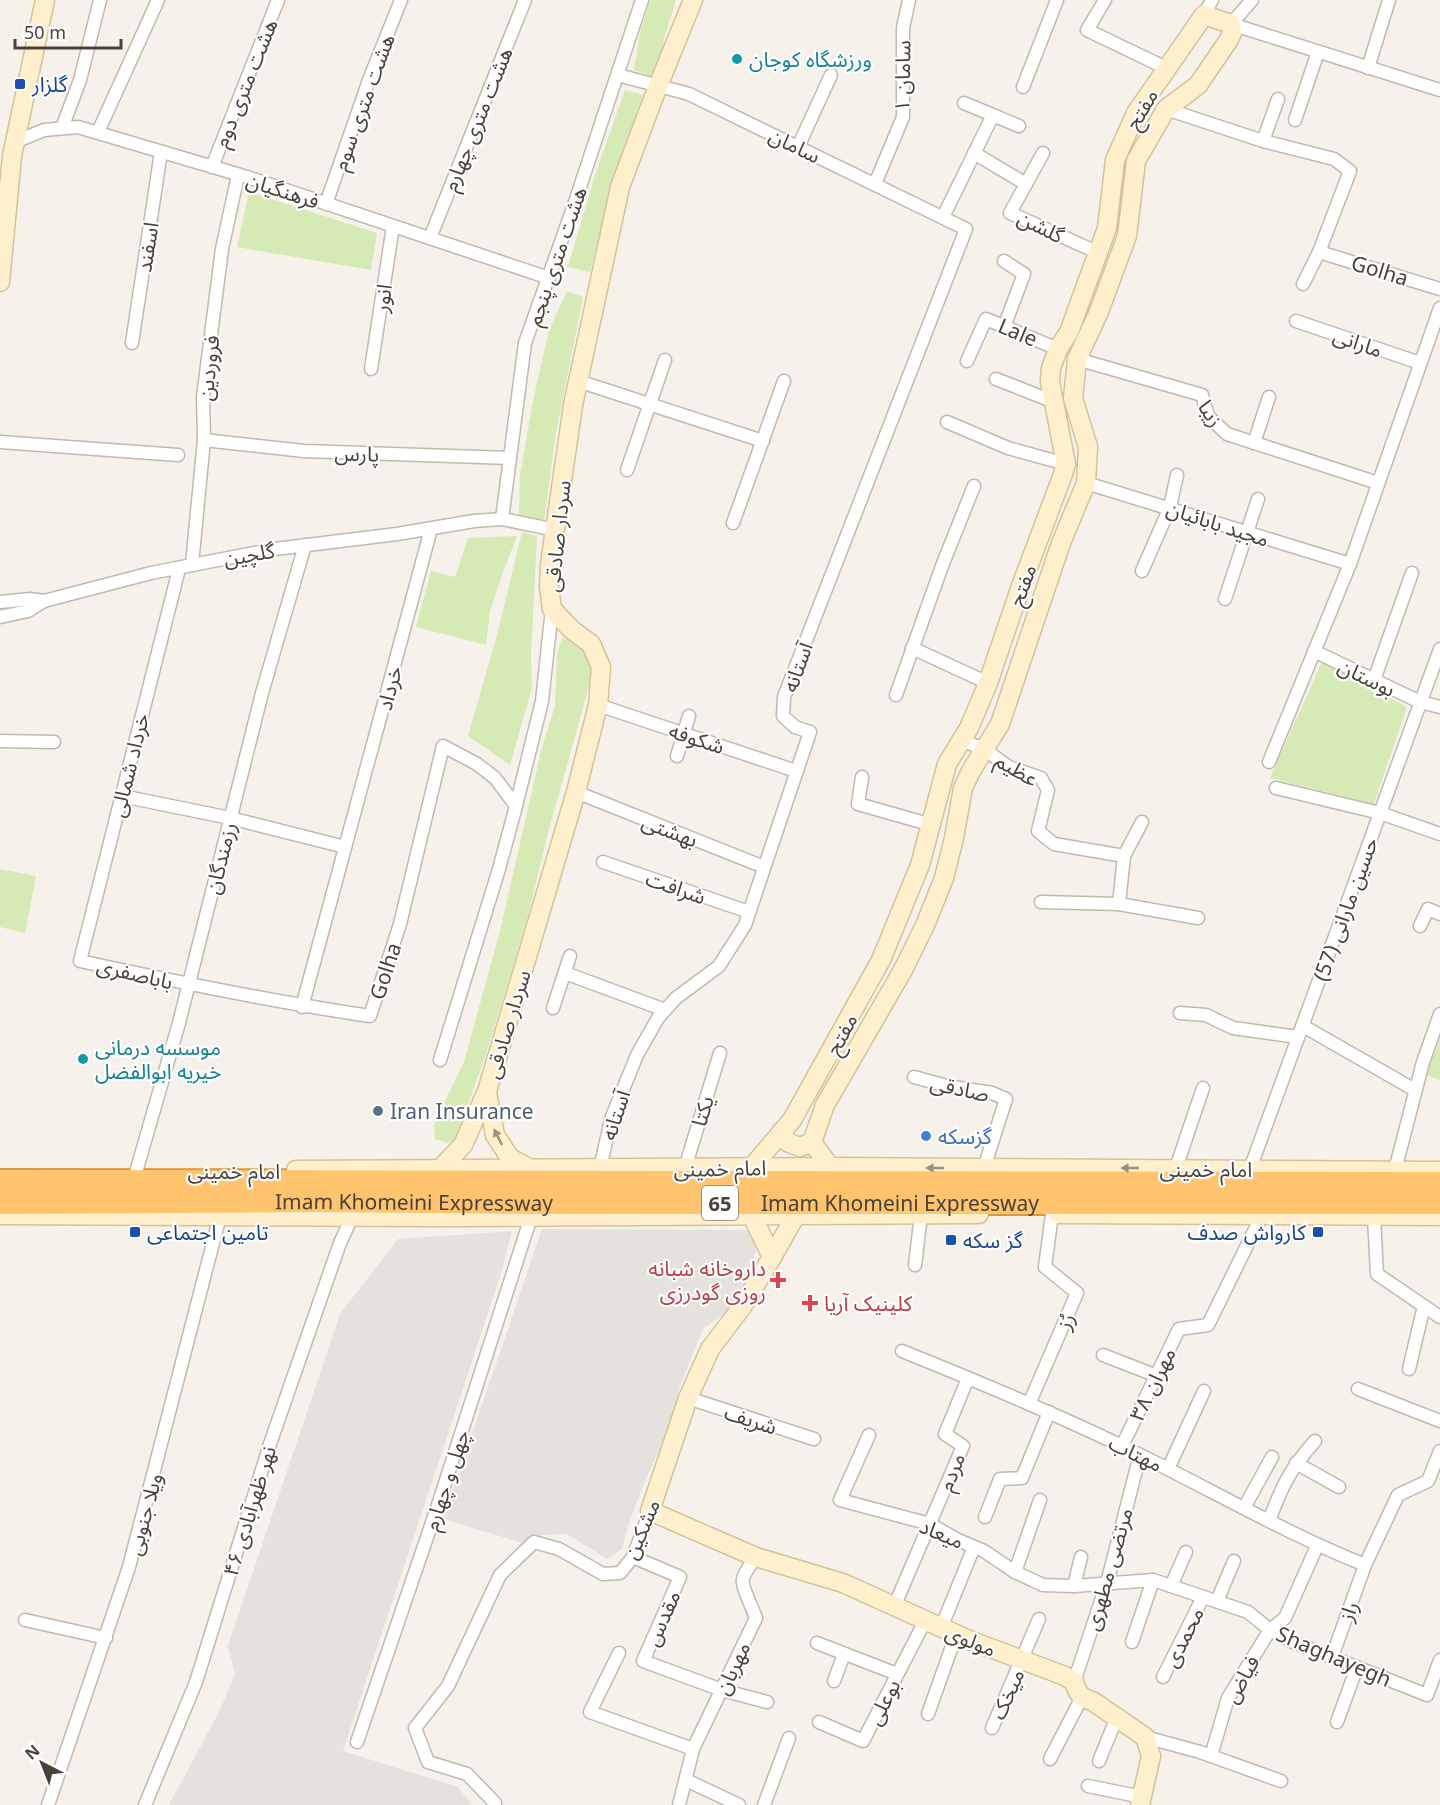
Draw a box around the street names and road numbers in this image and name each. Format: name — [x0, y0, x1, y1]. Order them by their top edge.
street label: هشت متری دوم — [206, 14, 286, 153]
street label: هشت متری سوم — [325, 30, 404, 175]
street label: سامان ۱ — [887, 40, 917, 112]
street label: هشت متری چهارم — [435, 43, 521, 196]
street label: مفتح — [1118, 83, 1166, 136]
street label: سامان — [765, 121, 825, 169]
street label: فرهنگیان — [243, 165, 323, 215]
street label: هشت متری پنجم — [519, 183, 595, 330]
street label: گلشن — [1013, 203, 1069, 249]
street label: اسفند — [129, 220, 165, 274]
street label: Golha — [1348, 248, 1412, 292]
street label: انور — [366, 282, 398, 315]
street label: Lale — [994, 311, 1042, 353]
street label: مارانی — [1330, 321, 1386, 363]
street label: فروردین — [191, 334, 225, 402]
street label: زیبا — [1192, 394, 1230, 432]
street label: پارس — [334, 438, 380, 468]
street label: سردار صادقی — [537, 479, 577, 593]
street label: مجید بابائیان — [1163, 493, 1273, 553]
street label: گلچین — [221, 536, 277, 572]
street label: مفتح — [1002, 560, 1044, 611]
street label: آستانه — [775, 637, 819, 696]
street label: بوستان — [1334, 651, 1400, 703]
street label: خرداد — [370, 663, 408, 713]
street label: خرداد شمالی — [103, 710, 155, 820]
street label: شکوفه — [666, 716, 728, 760]
street label: عظیم — [989, 746, 1044, 794]
street label: بهشتی — [638, 807, 702, 853]
street label: رزمندگان — [198, 819, 242, 897]
street label: حسین مارانی (57) — [1306, 833, 1384, 985]
street label: شرافت — [642, 864, 710, 910]
street label: Golha — [363, 939, 407, 1003]
street label: باباصفری — [94, 951, 176, 995]
street label: سردار صادقی — [477, 966, 537, 1082]
street label: مفتح — [819, 1008, 865, 1060]
street label: صادقی — [928, 1068, 992, 1108]
street label: آستانه — [594, 1086, 636, 1144]
street label: یکتا — [684, 1092, 720, 1130]
street label: امام خمینی — [673, 1153, 767, 1186]
street label: امام خمینی — [1160, 1155, 1252, 1186]
street label: امام خمینی — [188, 1157, 280, 1188]
road number: 65 — [702, 1186, 738, 1220]
street label: Imam Khomeini Expressway — [275, 1187, 553, 1217]
street label: Imam Khomeini Expressway — [761, 1189, 1039, 1217]
street label: رُز — [1049, 1308, 1081, 1334]
street label: مهران ۳۸ — [1122, 1343, 1182, 1425]
street label: شریف — [721, 1397, 781, 1441]
street label: چهل و چهارم — [416, 1426, 478, 1535]
street label: مهتاب — [1104, 1428, 1168, 1478]
street label: نهر ظهرآبادی ۴۶ — [216, 1442, 282, 1580]
street label: مردم — [931, 1449, 974, 1496]
street label: ویلا جنوبی — [120, 1470, 168, 1558]
street label: مشکین — [616, 1495, 666, 1563]
street label: مرتضی مطهری — [1077, 1504, 1139, 1634]
street label: میعاد — [915, 1511, 969, 1555]
street label: مقدس — [637, 1586, 687, 1650]
street label: راز — [1331, 1597, 1365, 1626]
street label: محمدی — [1156, 1602, 1210, 1672]
street label: مولوی — [942, 1617, 1000, 1663]
street label: Shaghayegh — [1272, 1619, 1396, 1693]
street label: مهربان — [708, 1637, 756, 1699]
street label: فیاض — [1216, 1650, 1266, 1708]
street label: میخک — [983, 1664, 1031, 1724]
street label: بوعلی — [860, 1674, 906, 1730]

